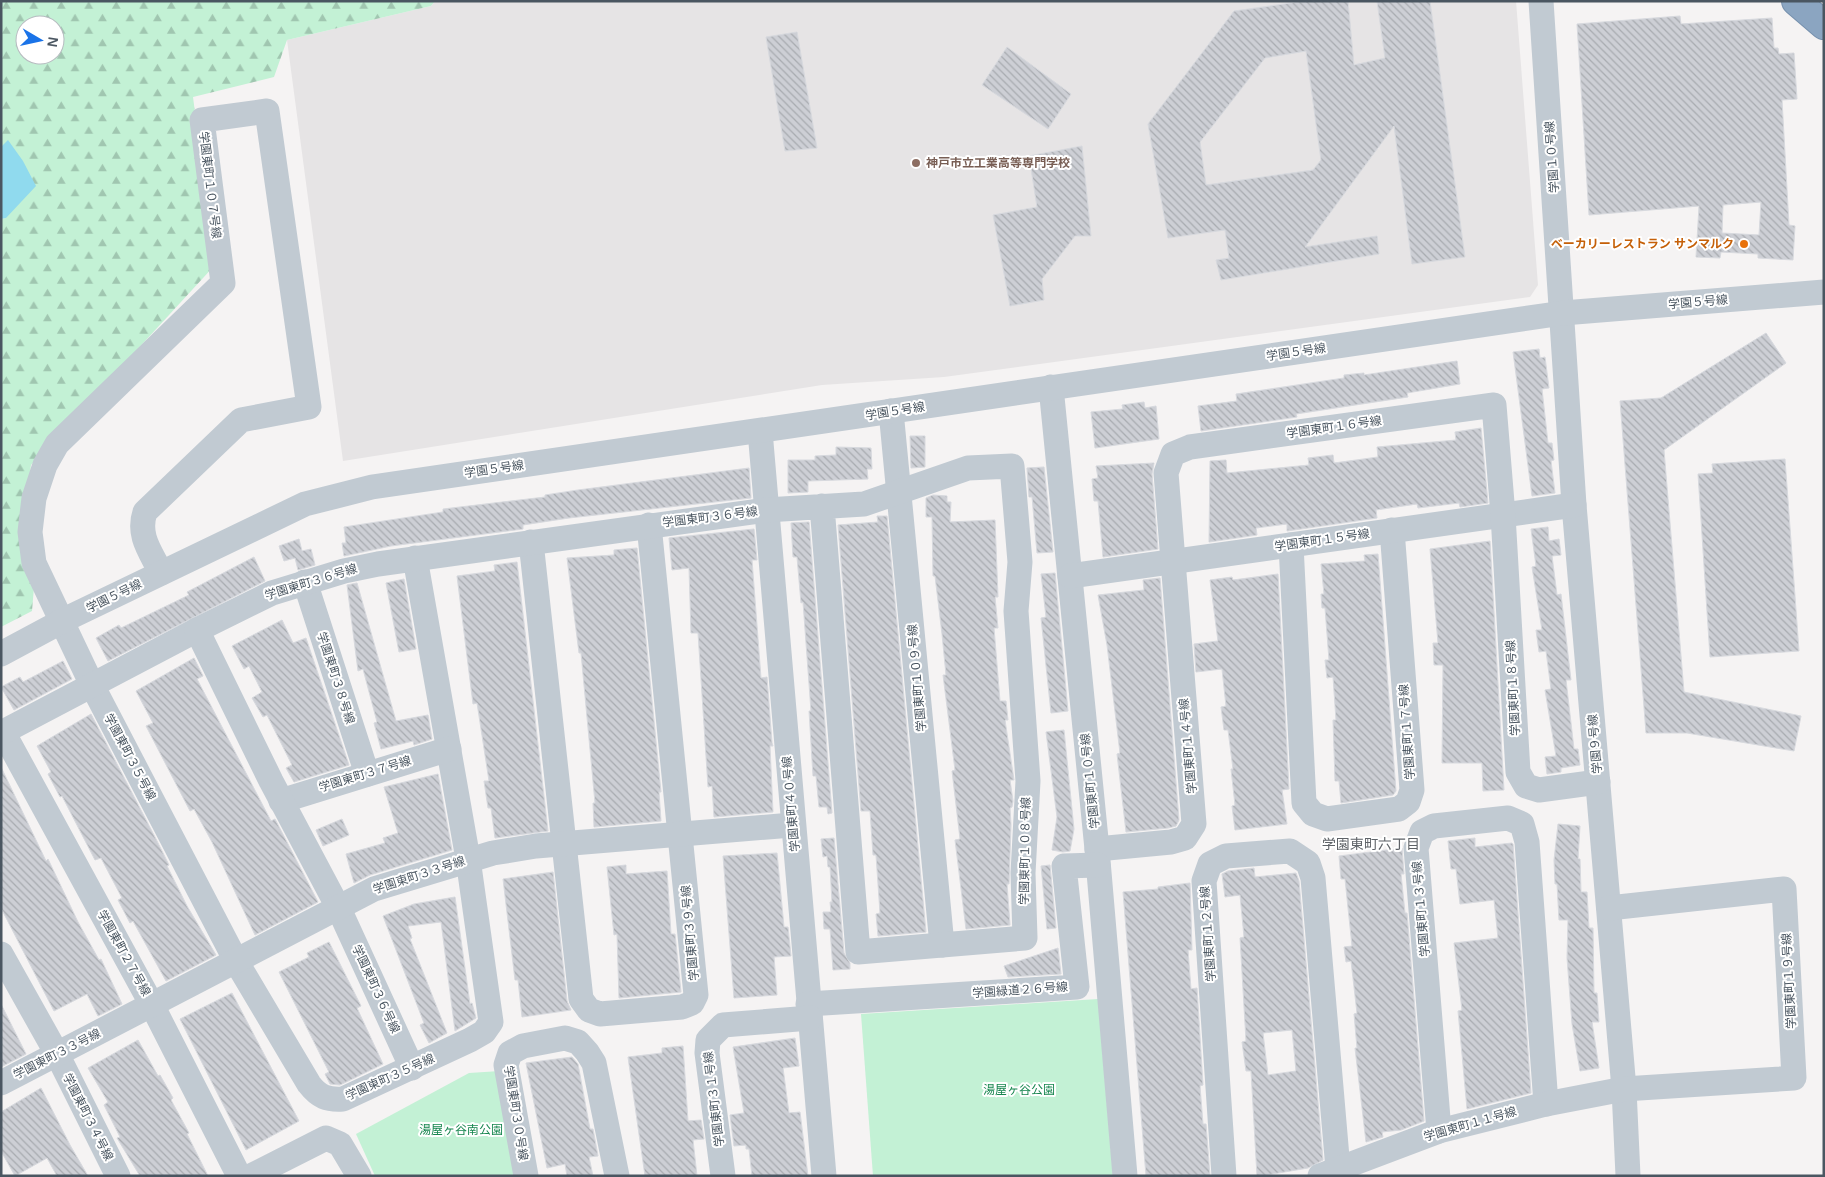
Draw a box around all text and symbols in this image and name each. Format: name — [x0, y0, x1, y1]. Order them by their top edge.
north arrow — [15, 15, 65, 65]
text: N — [44, 36, 62, 48]
street label: 学園１０号線 — [1543, 121, 1561, 193]
street label: 学園東町１０７号線 — [196, 131, 224, 239]
place label: 神戸市立工業高等専門学校 — [926, 156, 1070, 170]
marker: 神戸市立工業高等専門学校 — [910, 157, 922, 169]
place label: ベーカリーレストラン サンマルク — [1551, 237, 1734, 251]
marker: ベーカリーレストラン サンマルク — [1738, 238, 1750, 250]
street label: 学園５号線 — [1667, 292, 1729, 312]
street label: 学園５号線 — [1265, 341, 1327, 363]
street label: 学園５号線 — [864, 399, 926, 423]
street label: 学園東町１６号線 — [1285, 413, 1383, 441]
street label: 学園５号線 — [463, 458, 525, 480]
street label: 学園東町３６号線 — [661, 504, 759, 530]
street label: 学園東町１５号線 — [1273, 526, 1371, 554]
street label: 学園東町３６号線 — [263, 561, 359, 603]
street label: 学園５号線 — [84, 577, 144, 615]
street label: 学園東町１０９号線 — [905, 624, 929, 732]
street label: 学園東町３８号線 — [315, 630, 357, 726]
street label: 学園東町１８号線 — [1503, 640, 1523, 736]
street label: 学園東町１７号線 — [1397, 684, 1417, 780]
street label: 学園東町１４号線 — [1177, 698, 1199, 794]
street label: 学園東町３５号線 — [101, 711, 159, 803]
street label: 学園９号線 — [1585, 713, 1605, 775]
street label: 学園東町１０号線 — [1078, 733, 1102, 829]
street label: 学園東町３７号線 — [317, 753, 413, 795]
street label: 学園東町４０号線 — [780, 756, 802, 852]
street label: 学園東町１０８号線 — [1017, 797, 1033, 905]
district label: 学園東町六丁目 — [1322, 836, 1420, 852]
street label: 学園東町３３号線 — [371, 854, 467, 896]
street label: 学園東町１３号線 — [1410, 861, 1432, 957]
street label: 学園東町３９号線 — [679, 885, 701, 981]
street label: 学園東町１２号線 — [1198, 886, 1218, 982]
street label: 学園東町２７号線 — [95, 908, 153, 998]
street label: 学園東町１９号線 — [1779, 933, 1799, 1029]
street label: 学園東町３６号線 — [349, 943, 403, 1035]
street label: 学園緑道２６号線 — [972, 980, 1068, 1000]
street label: 学園東町３３号線 — [11, 1026, 103, 1082]
street label: 学園東町３１号線 — [701, 1050, 727, 1148]
street label: 学園東町３５号線 — [343, 1051, 437, 1103]
street label: 学園東町３０号線 — [502, 1064, 530, 1162]
street label: 学園東町３４号線 — [60, 1071, 116, 1163]
park label: 湯屋ヶ谷公園 — [983, 1083, 1055, 1097]
street label: 学園東町１１号線 — [1422, 1104, 1518, 1144]
park label: 湯屋ヶ谷南公園 — [419, 1123, 503, 1137]

